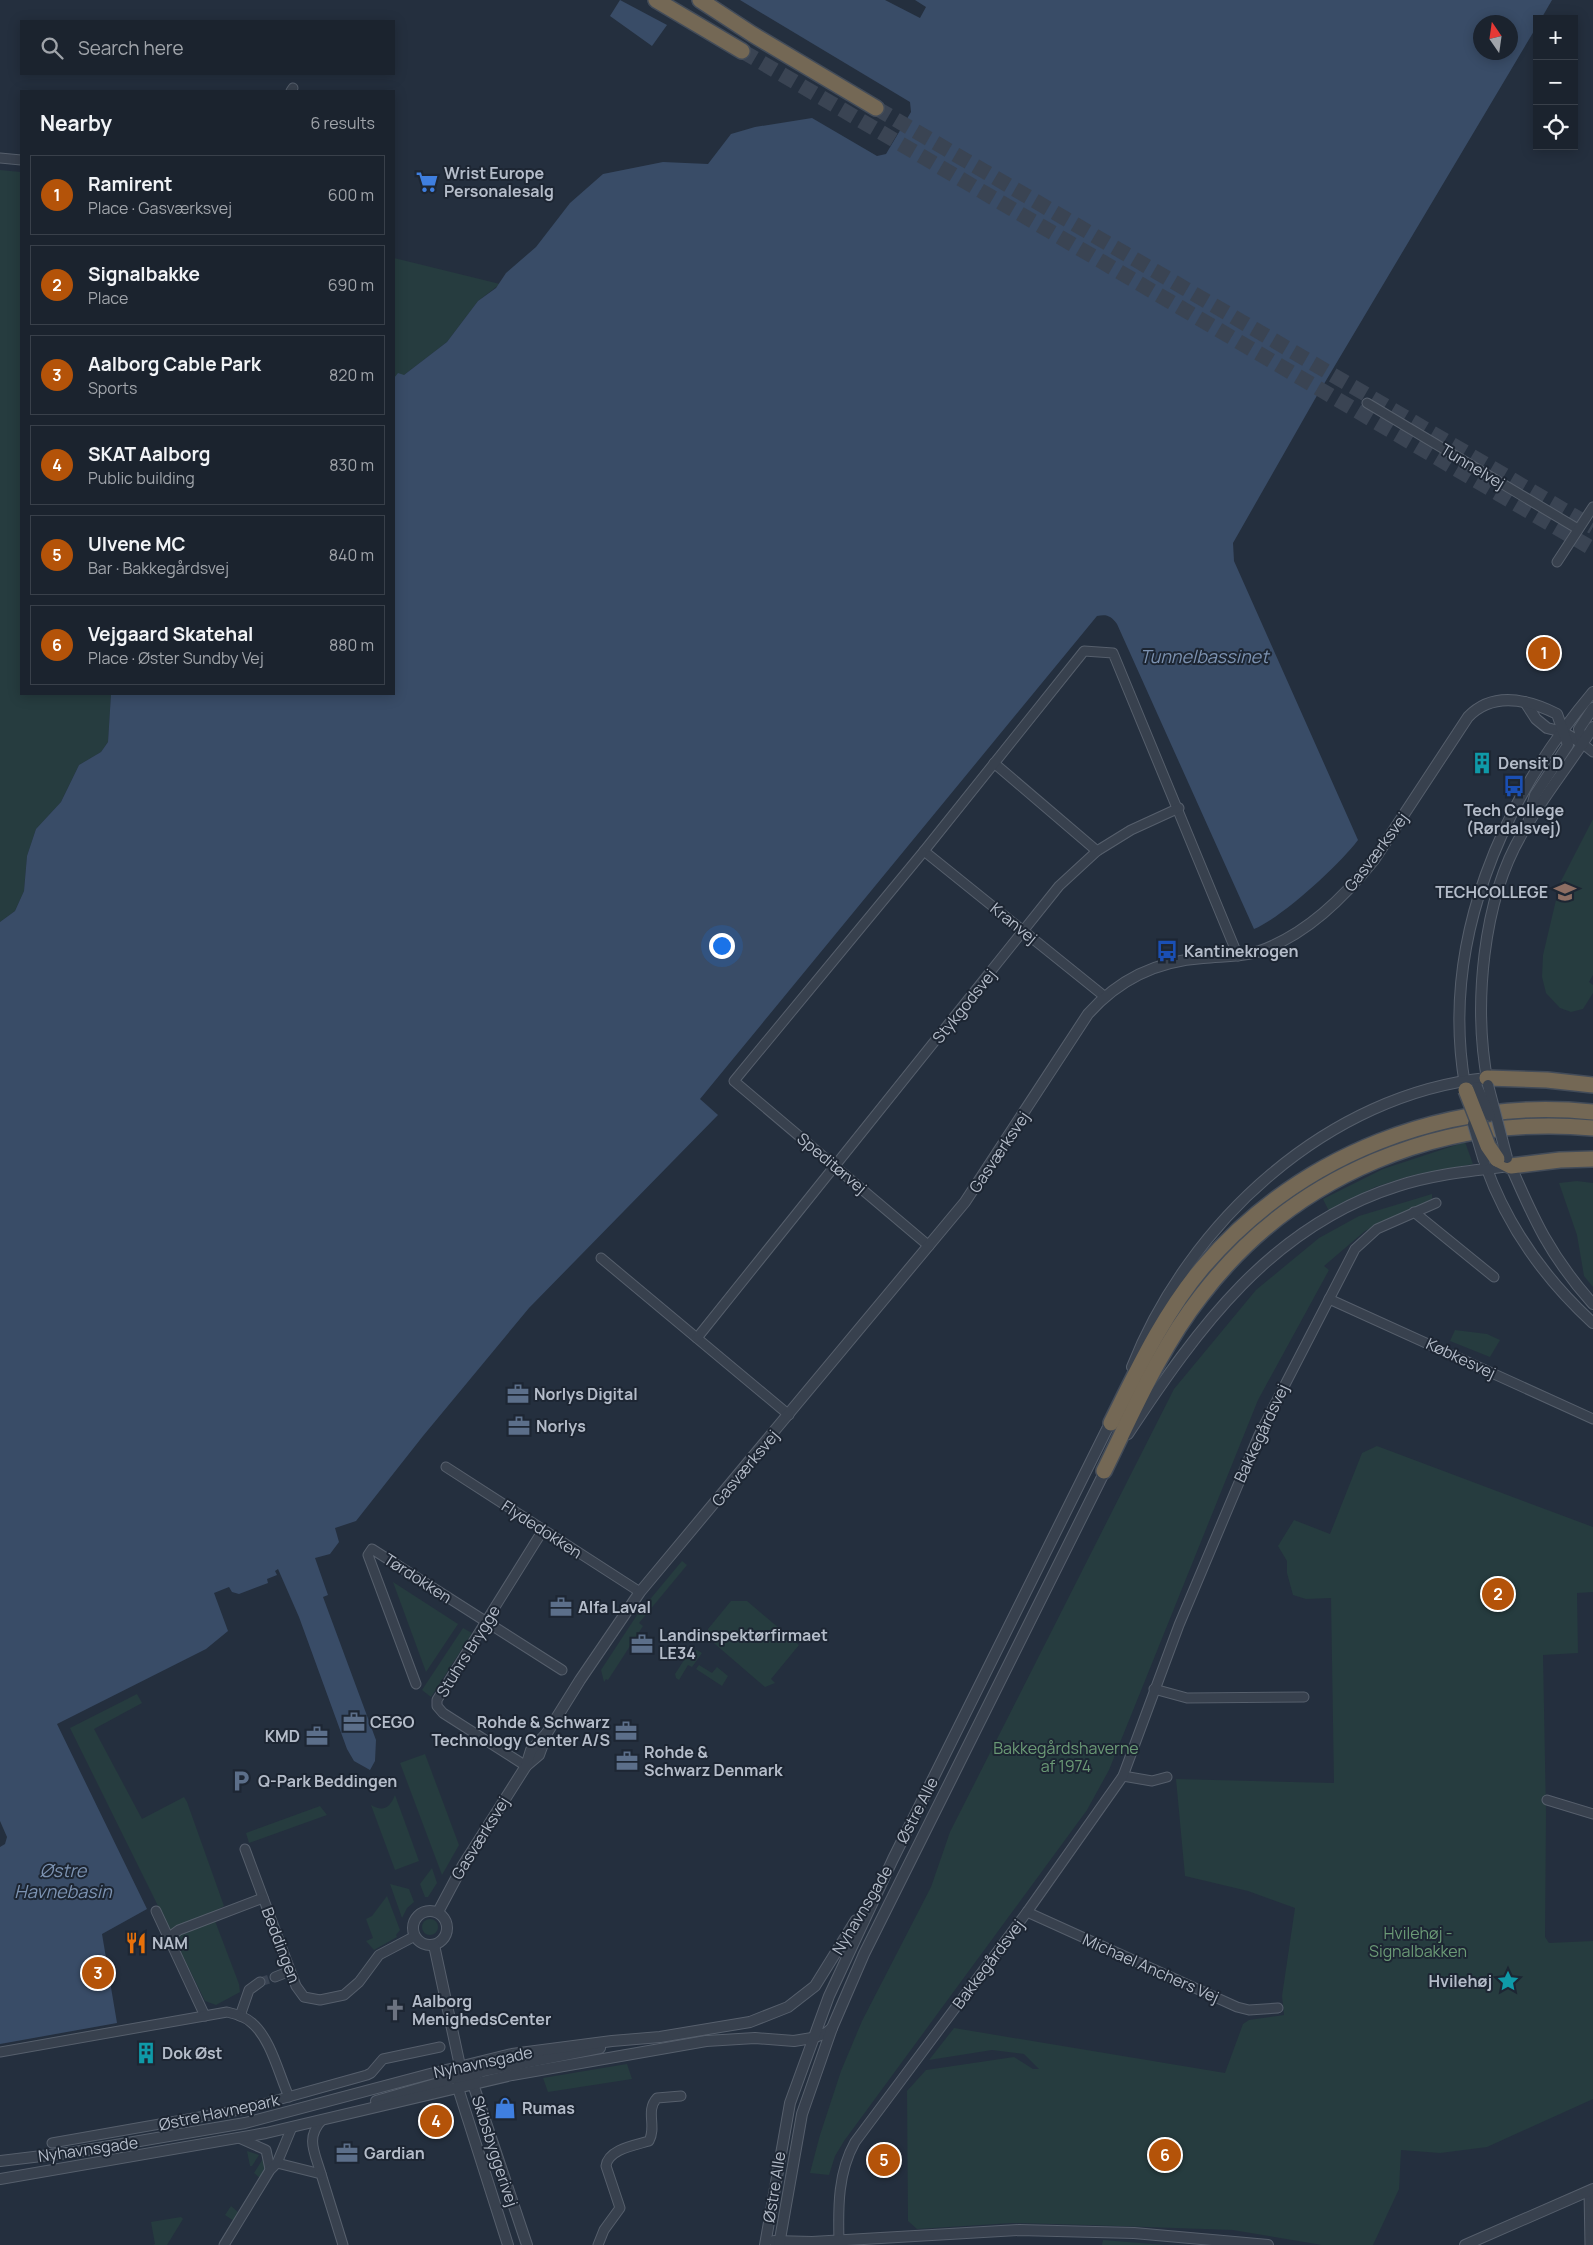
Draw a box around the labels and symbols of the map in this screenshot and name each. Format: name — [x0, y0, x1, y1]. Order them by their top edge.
north arrow — [1473, 15, 1518, 60]
place label: Wrist Europe Personalesalg — [444, 162, 554, 202]
supermarket icon: Wrist Europe Personalesalg — [414, 169, 440, 195]
street label: Tunnelvej — [1437, 438, 1509, 494]
pin: 1 — [1528, 634, 1560, 672]
water label: Tunnelbassinet — [1140, 644, 1270, 668]
building icon: Densit D — [1469, 750, 1495, 776]
place label: Densit D — [1498, 752, 1563, 774]
bus stop icon: Tech College (Rørdalsvej) — [1501, 773, 1527, 799]
place label: Tech College (Rørdalsvej) — [1464, 799, 1564, 839]
street label: Gasværksvej — [1339, 808, 1413, 896]
school or university icon: TECHCOLLEGE — [1552, 879, 1578, 905]
place label: TECHCOLLEGE — [1435, 881, 1548, 903]
street label: Kranvej — [986, 897, 1042, 949]
your location — [709, 933, 735, 959]
bus stop icon: Kantinekrogen — [1154, 938, 1180, 964]
place label: Kantinekrogen — [1184, 940, 1298, 962]
street label: Stykgodsvej — [927, 964, 1001, 1048]
street label: Gasværksvej — [964, 1107, 1034, 1197]
street label: Speditørvej — [793, 1127, 871, 1199]
street label: Købkesvej — [1423, 1332, 1499, 1384]
street label: Bakkegårdsvej — [1229, 1380, 1293, 1486]
office icon: Norlys Digital — [505, 1381, 531, 1407]
place label: Norlys Digital — [534, 1383, 638, 1405]
office icon: Norlys — [506, 1413, 532, 1439]
place label: Norlys — [536, 1415, 586, 1437]
street label: Gasværksvej — [706, 1425, 784, 1511]
street label: Flydedokken — [497, 1495, 587, 1563]
street label: Tørdokken — [380, 1548, 456, 1608]
pin: 2 — [1482, 1575, 1514, 1613]
office icon: Alfa Laval — [548, 1594, 574, 1620]
place label: Alfa Laval — [578, 1596, 651, 1618]
street label: Stuhrs Brygge — [431, 1601, 505, 1701]
place label: Landinspektørfirmaet LE34 — [659, 1624, 828, 1664]
office icon: Landinspektørfirmaet LE34 — [629, 1631, 655, 1657]
office icon: CEGO — [341, 1709, 367, 1735]
place label: CEGO — [370, 1711, 414, 1733]
place label: Rohde & Schwarz Technology Center A/S — [431, 1711, 610, 1751]
office icon: Rohde & Schwarz Technology Center A/S — [613, 1718, 639, 1744]
office icon: KMD — [304, 1723, 330, 1749]
place label: KMD — [265, 1725, 300, 1747]
park label: Bakkegårdshaverne af 1974 — [993, 1737, 1139, 1777]
place label: Rohde & Schwarz Denmark — [644, 1741, 783, 1781]
office icon: Rohde & Schwarz Denmark — [614, 1748, 640, 1774]
parking icon: Q-Park Beddingen — [228, 1768, 254, 1794]
place label: Q-Park Beddingen — [258, 1770, 397, 1792]
street label: Østre Alle — [891, 1773, 943, 1847]
street label: Gasværksvej — [446, 1792, 514, 1884]
water label: Østre Havnebasin — [14, 1858, 113, 1903]
street label: Nyhavnsgade — [827, 1861, 897, 1959]
street label: Beddingen — [256, 1904, 306, 1986]
street label: Bakkegårdsvej — [947, 1915, 1029, 2013]
park label: Hvilehøj - Signalbakken — [1369, 1922, 1467, 1962]
street label: Michael Anchers Vej — [1079, 1928, 1223, 2008]
restaurant icon: NAM — [123, 1930, 149, 1956]
place label: NAM — [152, 1932, 188, 1954]
pin: 3 — [82, 1954, 114, 1992]
place icon: Hvilehøj — [1495, 1968, 1521, 1994]
place label: Hvilehøj — [1428, 1970, 1492, 1992]
place label: Aalborg MenighedsCenter — [412, 1990, 551, 2030]
church icon: Aalborg MenighedsCenter — [382, 1997, 408, 2023]
building icon: Dok Øst — [133, 2040, 159, 2066]
street label: Nyhavnsgade — [431, 2041, 535, 2083]
place label: Dok Øst — [162, 2042, 223, 2064]
street label: Østre Havnepark — [157, 2088, 282, 2136]
street label: Skibsbyggerivej — [467, 2093, 523, 2209]
shop icon: Rumas — [492, 2095, 518, 2121]
place label: Rumas — [522, 2097, 575, 2119]
pin: 4 — [420, 2102, 452, 2140]
street label: Nyhavnsgade — [37, 2131, 139, 2167]
pin: 6 — [1149, 2136, 1181, 2174]
office icon: Gardian — [334, 2140, 360, 2166]
pin: 5 — [868, 2141, 900, 2179]
place label: Gardian — [364, 2142, 425, 2164]
street label: Østre Alle — [758, 2150, 790, 2224]

